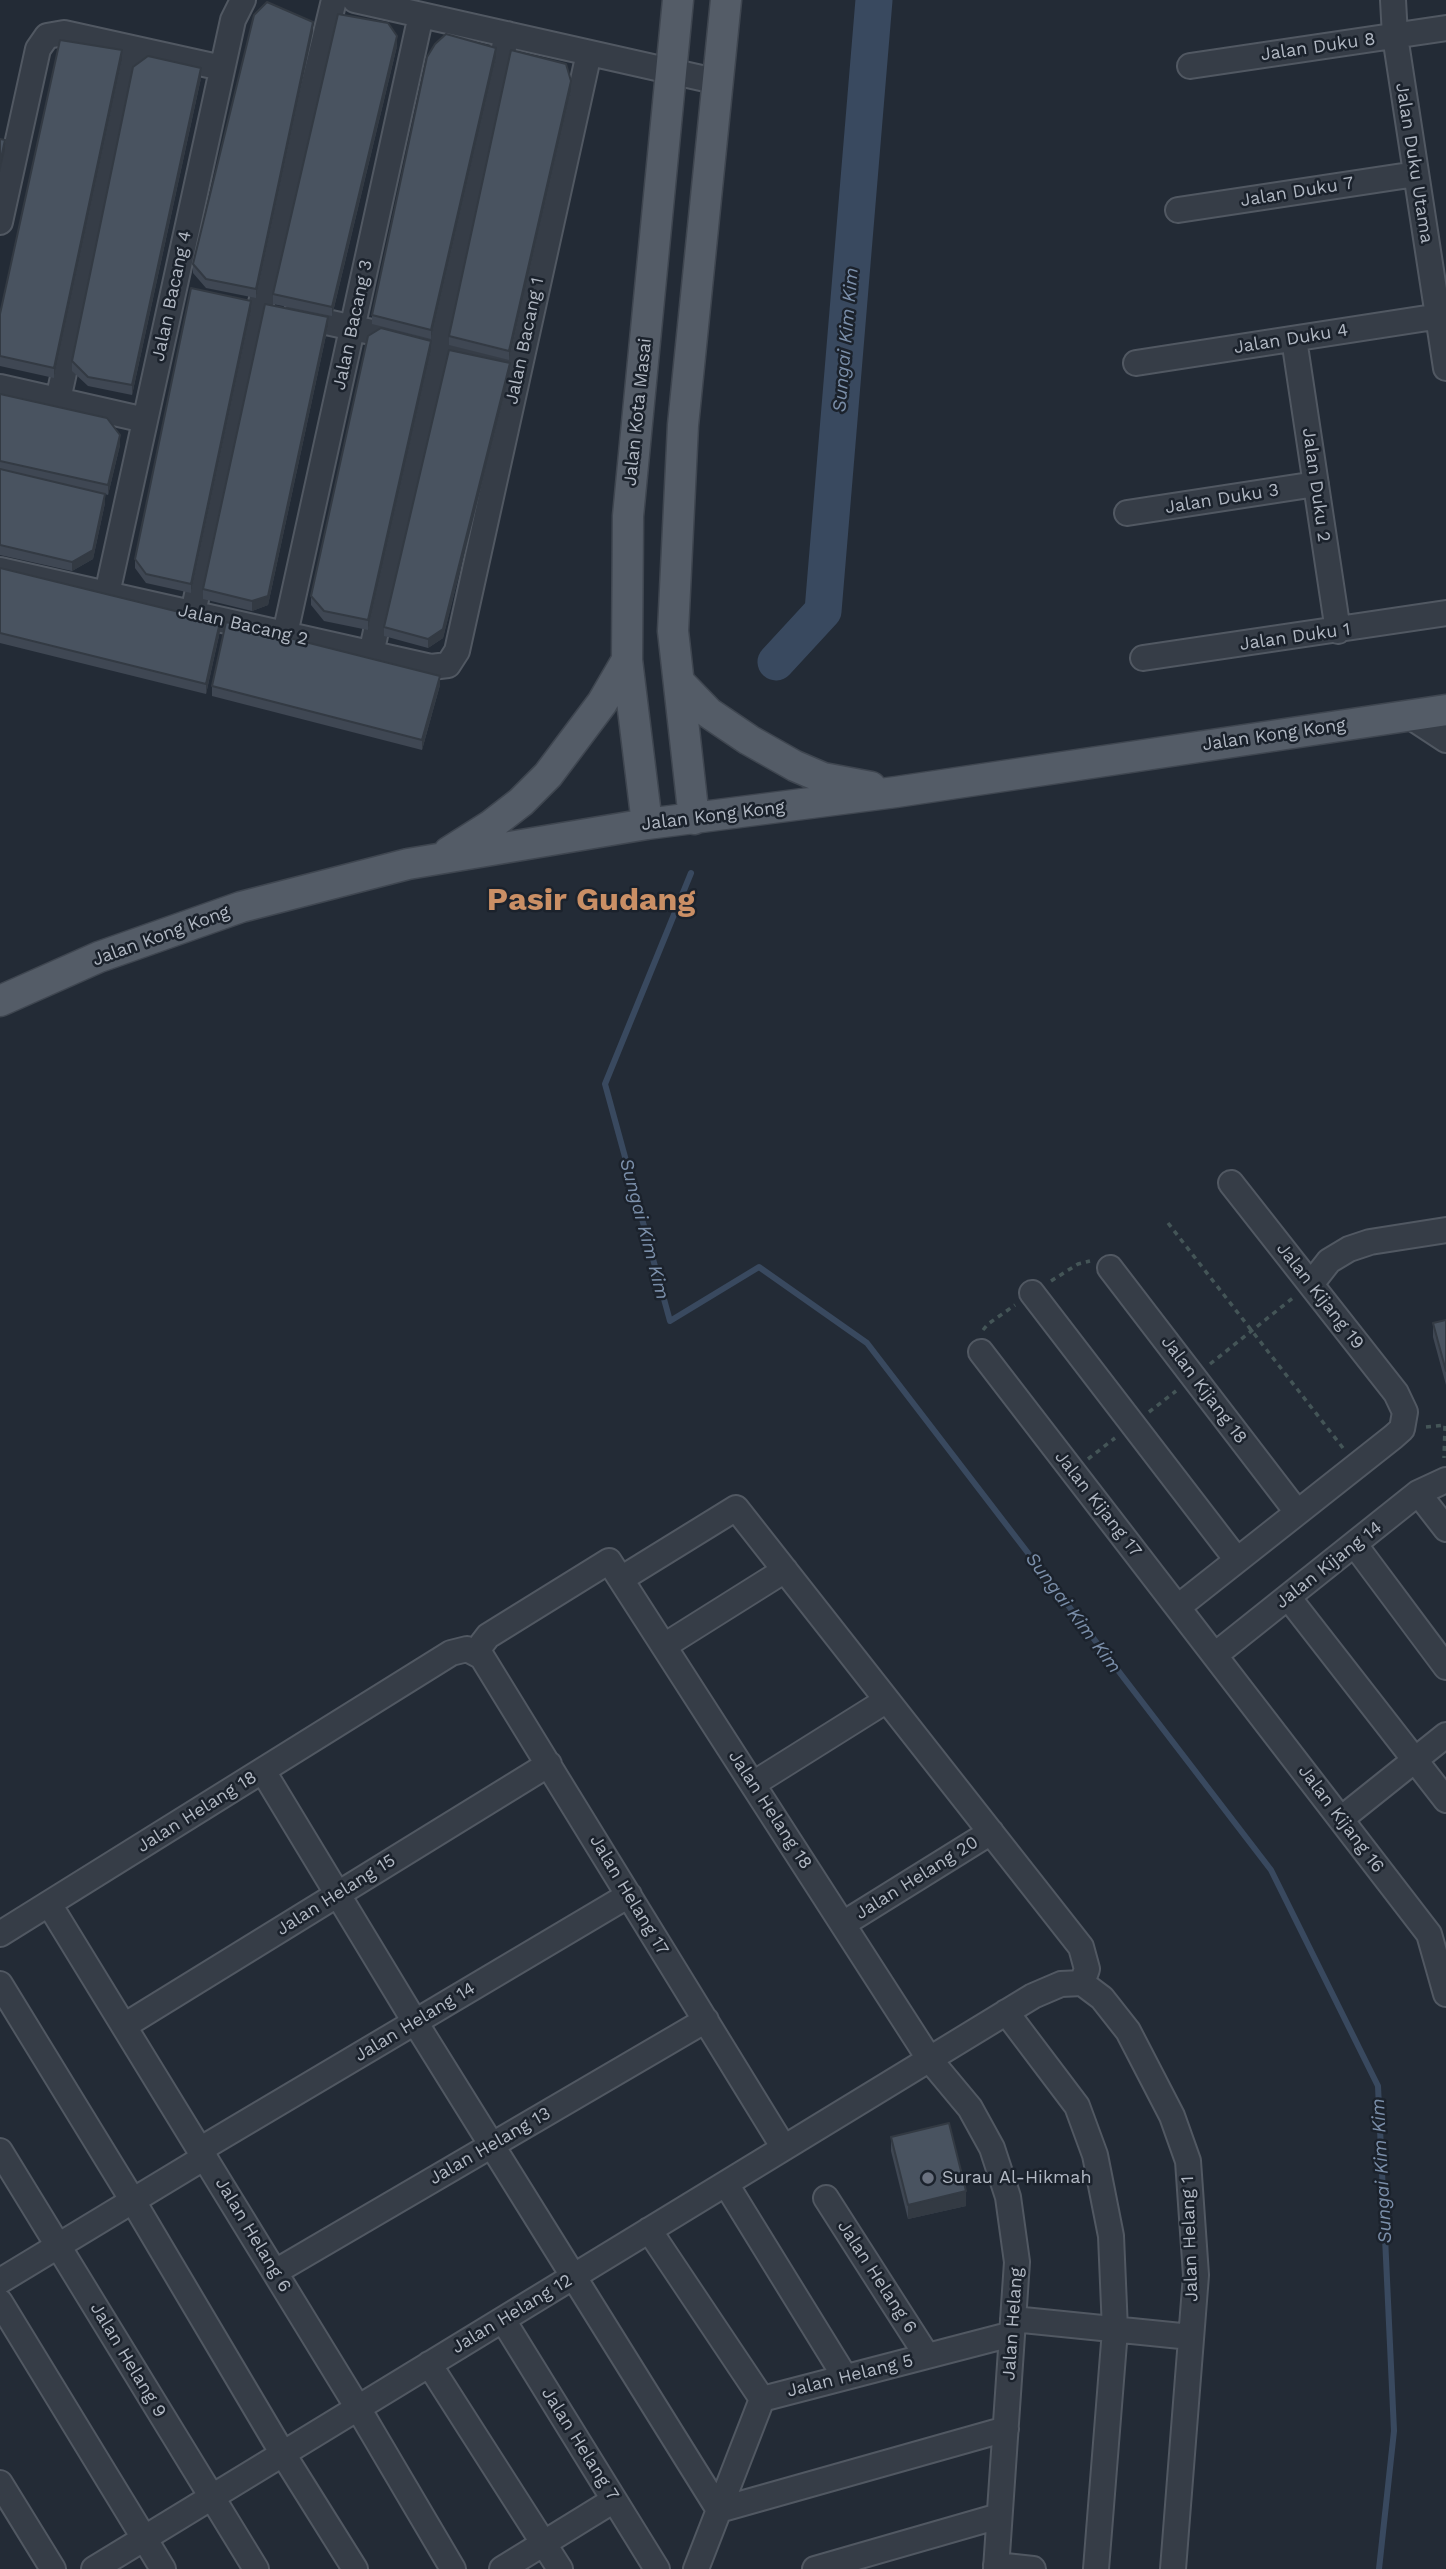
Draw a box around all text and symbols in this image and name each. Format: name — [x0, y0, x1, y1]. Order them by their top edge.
street label: Jalan Duku 8 — [1259, 28, 1377, 66]
street label: Jalan Duku Utama — [1391, 81, 1437, 245]
street label: Jalan Duku 7 — [1239, 172, 1355, 212]
street label: Jalan Bacang 4 — [148, 229, 196, 363]
street label: Jalan Bacang 3 — [329, 258, 377, 392]
water label: Sungai Kim Kim — [828, 267, 864, 413]
street label: Jalan Bacang 1 — [501, 276, 549, 406]
street label: Jalan Duku 4 — [1232, 319, 1350, 359]
street label: Jalan Kota Masai — [619, 337, 657, 487]
street label: Jalan Duku 2 — [1297, 427, 1335, 543]
street label: Jalan Duku 3 — [1163, 479, 1281, 519]
street label: Jalan Bacang 2 — [176, 600, 310, 650]
street label: Jalan Duku 1 — [1238, 619, 1352, 655]
street label: Jalan Kong Kong — [1201, 714, 1347, 756]
street label: Jalan Kong Kong — [640, 796, 786, 836]
district label: Pasir Gudang — [487, 882, 695, 920]
street label: Jalan Kong Kong — [90, 901, 232, 971]
water label: Sungai Kim Kim — [614, 1156, 674, 1302]
street label: Jalan Kijang 19 — [1272, 1238, 1368, 1354]
street label: Jalan Kijang 18 — [1156, 1332, 1252, 1448]
street label: Jalan Kijang 17 — [1050, 1447, 1146, 1561]
street label: Jalan Kijang 14 — [1271, 1517, 1387, 1613]
water label: Sungai Kim Kim — [1020, 1548, 1126, 1678]
street label: Jalan Helang 18 — [724, 1747, 816, 1873]
street label: Jalan Kijang 16 — [1293, 1761, 1389, 1877]
street label: Jalan Helang 18 — [133, 1767, 261, 1857]
street label: Jalan Helang 17 — [585, 1831, 673, 1959]
street label: Jalan Helang 20 — [852, 1832, 982, 1924]
street label: Jalan Helang 15 — [272, 1850, 400, 1940]
street label: Jalan Helang 14 — [351, 1977, 479, 2067]
water label: Sungai Kim Kim — [1367, 2098, 1397, 2244]
street label: Jalan Helang 13 — [425, 2103, 555, 2189]
place label: Surau Al-Hikmah — [942, 2167, 1092, 2189]
marker: Surau Al-Hikmah — [920, 2170, 936, 2186]
street label: Jalan Helang 6 — [210, 2174, 296, 2296]
street label: Jalan Helang 1 — [1177, 2176, 1203, 2302]
street label: Jalan Helang 6 — [833, 2217, 921, 2337]
street label: Jalan Helang — [998, 2267, 1028, 2381]
street label: Jalan Helang 12 — [448, 2270, 576, 2358]
street label: Jalan Helang 9 — [85, 2299, 171, 2421]
street label: Jalan Helang 5 — [785, 2350, 915, 2402]
street label: Jalan Helang 7 — [537, 2384, 623, 2504]

